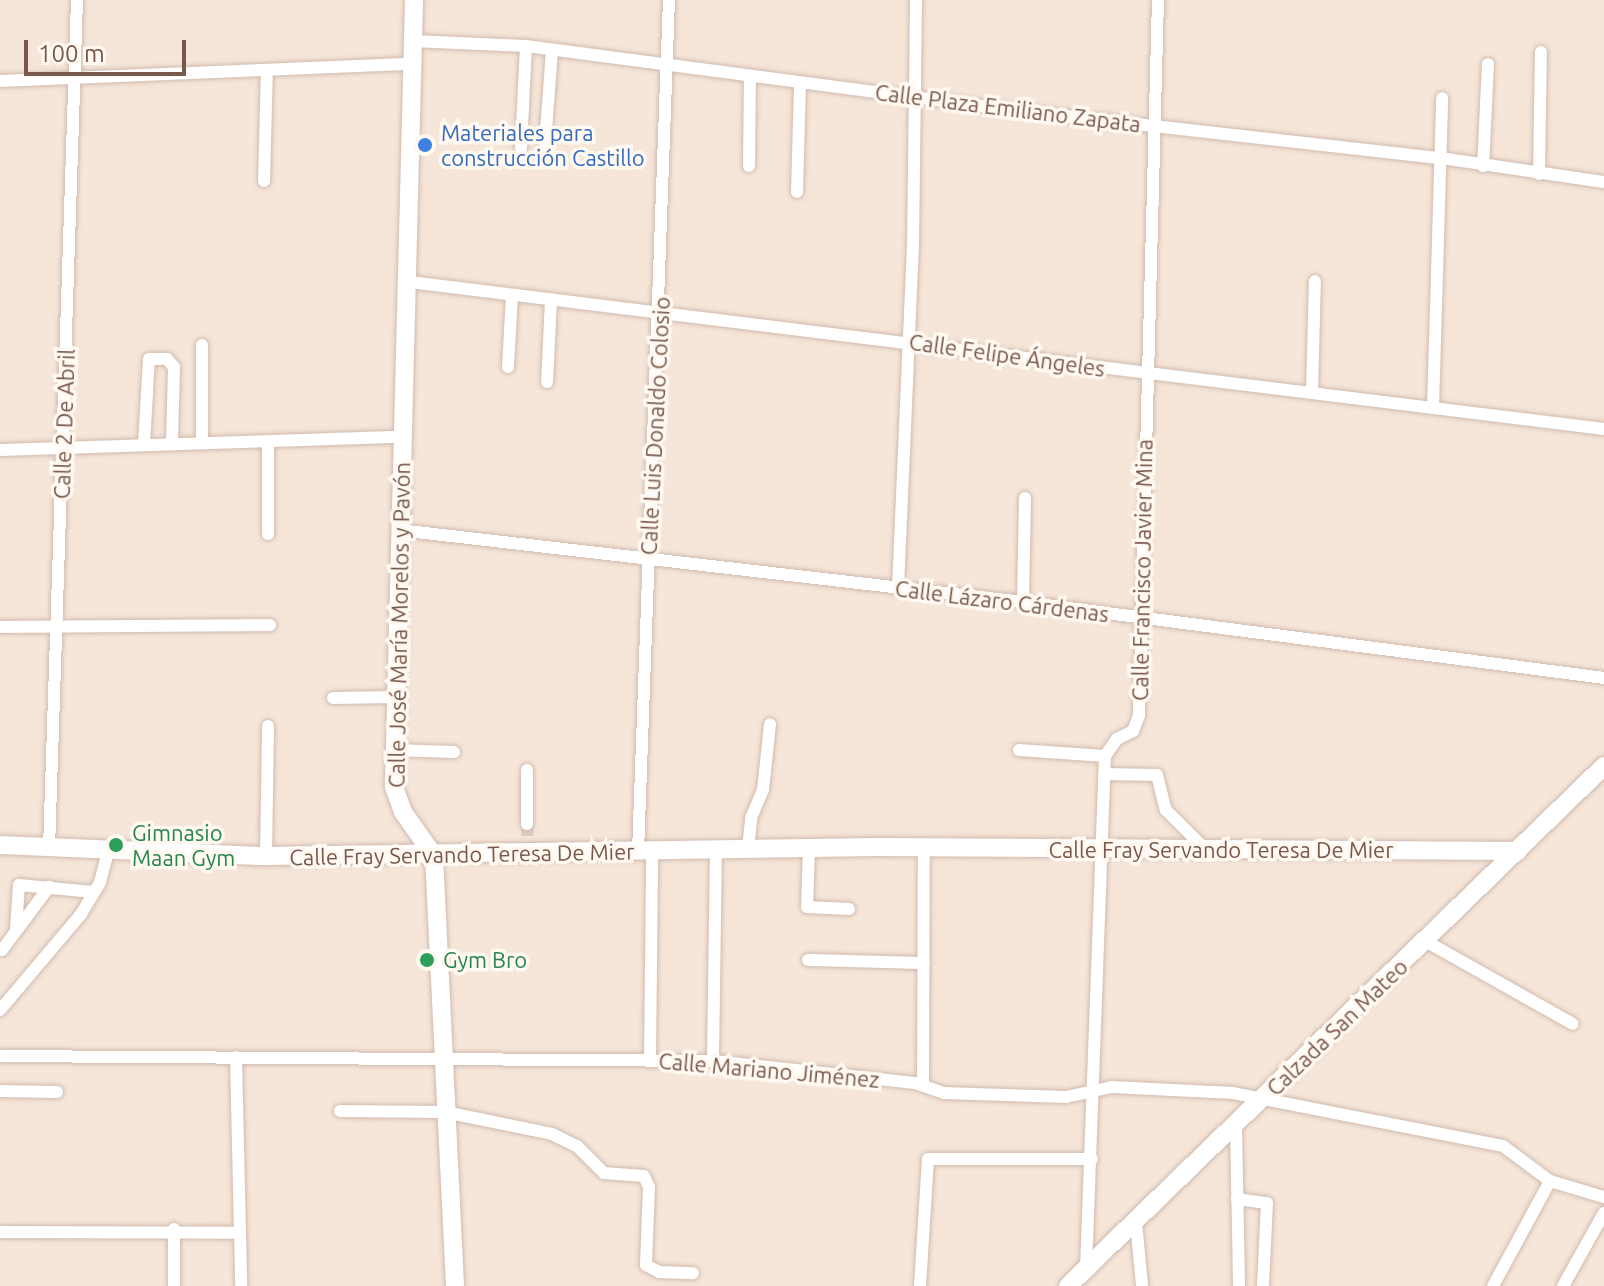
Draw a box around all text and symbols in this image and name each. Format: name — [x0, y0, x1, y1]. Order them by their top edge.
scale bar — [28, 24, 190, 74]
text: 100 m — [38, 40, 105, 67]
street label: Calle Plaza Emiliano Zapata — [874, 79, 1142, 137]
place label: Materiales para construcción Castillo — [441, 119, 645, 170]
marker: Materiales para construcción Castillo — [416, 136, 434, 154]
street label: Calle Luis Donaldo Colosio — [635, 296, 675, 556]
street label: Calle Felipe Ángeles — [907, 328, 1107, 382]
street label: Calle 2 De Abril — [48, 348, 80, 500]
street label: Calle Francisco Javier Mina — [1127, 439, 1157, 701]
street label: Calle José María Morelos y Pavón — [383, 462, 415, 788]
street label: Calle Lázaro Cárdenas — [894, 575, 1110, 627]
place label: Gimnasio Maan Gym — [132, 819, 235, 870]
marker: Gimnasio Maan Gym — [107, 836, 125, 854]
street label: Calle Fray Servando Teresa De Mier — [1048, 837, 1394, 863]
street label: Calle Fray Servando Teresa De Mier — [289, 838, 635, 870]
place label: Gym Bro — [443, 947, 527, 973]
marker: Gym Bro — [418, 951, 436, 969]
street label: Calzada San Mateo — [1261, 953, 1413, 1101]
street label: Calle Mariano Jiménez — [658, 1047, 880, 1093]

